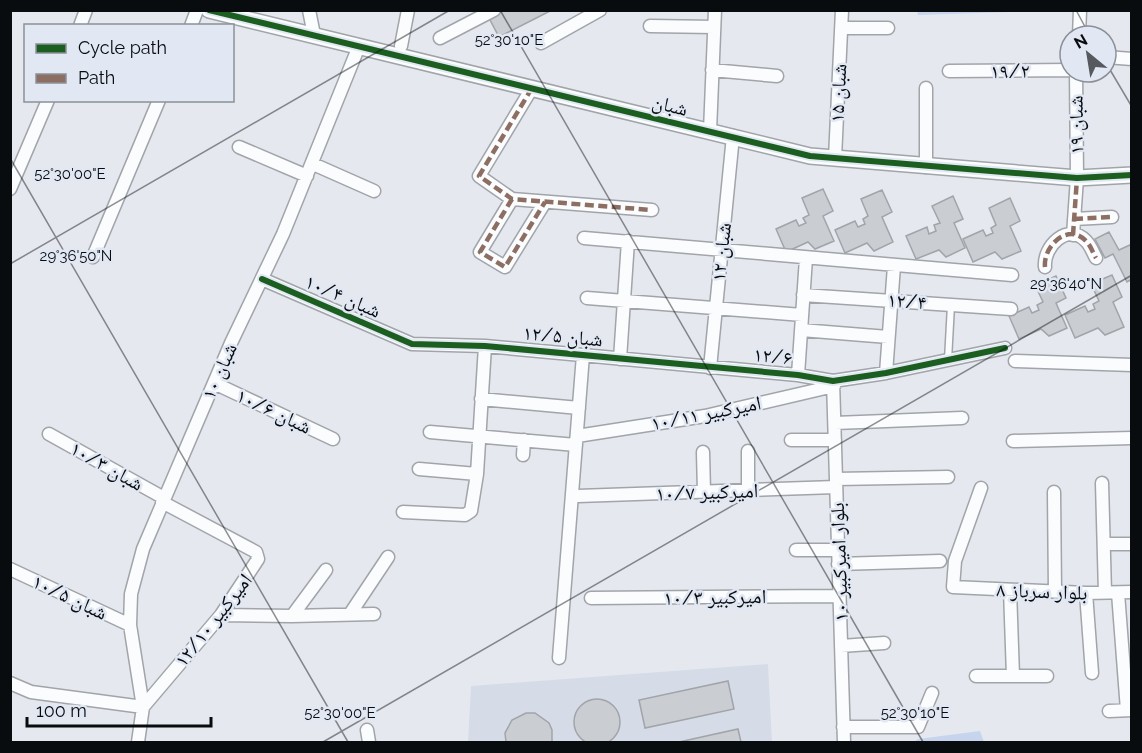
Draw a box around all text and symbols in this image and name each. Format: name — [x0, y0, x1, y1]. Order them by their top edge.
legend — [24, 24, 234, 102]
north arrow — [1058, 24, 1118, 84]
text: N — [1071, 30, 1091, 53]
text: 52°30'10"E — [475, 31, 543, 49]
text: Cycle path — [78, 37, 167, 58]
street label: ۱۹/۲ — [990, 59, 1030, 83]
street label: ۱۵ شبان — [824, 63, 852, 123]
text: Path — [78, 67, 115, 88]
street label: شبان — [650, 89, 690, 121]
street label: ۱۹ شبان — [1063, 95, 1089, 155]
text: 52°30'00"E — [34, 165, 106, 183]
street label: ۱۲ شبان — [706, 221, 736, 283]
text: 29°36'50"N — [40, 247, 112, 265]
street label: ۱۰/۴ شبان — [302, 269, 384, 323]
text: 29°36'40"N — [1030, 275, 1102, 293]
street label: ۱۲/۴ — [887, 288, 927, 314]
street label: ۱۲/۵ شبان — [522, 321, 604, 351]
street label: ۱۰ شبان — [196, 339, 242, 403]
street label: ۱۲/۶ — [753, 342, 793, 370]
street label: ۱۰/۶ شبان — [233, 383, 315, 439]
street label: ۱۰/۱۱ امیرکبیر — [649, 391, 763, 435]
street label: ۱۰/۳ شبان — [66, 436, 148, 496]
street label: ۱۰/۷ امیرکبیر — [655, 478, 759, 506]
street label: ۱۰ بلوار امیرکبیر — [825, 502, 853, 622]
street label: ۱۰/۵ شبان — [29, 569, 111, 625]
street label: ۱۲/۱۰ امیرکبیر — [169, 569, 257, 671]
street label: ۸ بلوار سرباز — [996, 577, 1088, 605]
street label: ۱۰/۳ امیرکبیر — [663, 584, 767, 610]
scale bar — [27, 690, 212, 728]
text: 100 m — [36, 700, 87, 721]
text: 52°30'00"E — [304, 704, 376, 722]
text: 52°30'10"E — [881, 704, 949, 722]

